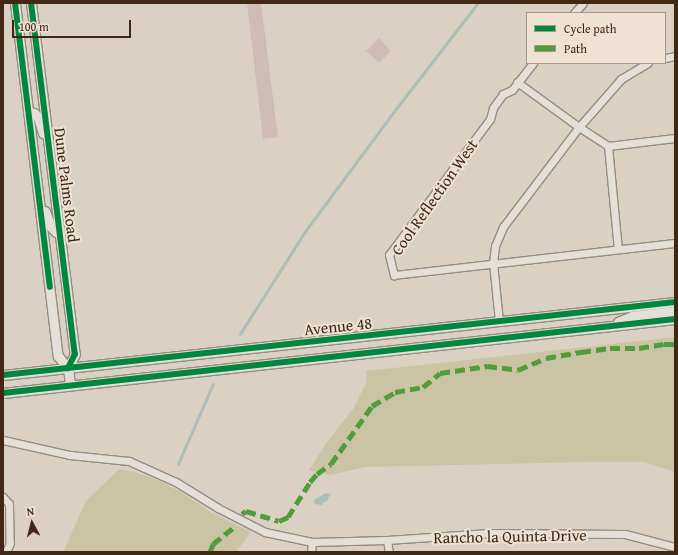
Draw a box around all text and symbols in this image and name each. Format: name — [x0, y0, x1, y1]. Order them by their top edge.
scale bar — [14, 12, 133, 38]
legend — [526, 12, 666, 64]
text: 100 m — [19, 18, 49, 35]
text: Cycle path — [564, 20, 616, 37]
text: Path — [564, 40, 587, 57]
street label: Dune Palms Road — [50, 127, 84, 243]
street label: Cool Reflection West — [387, 135, 481, 259]
street label: Avenue 48 — [303, 313, 373, 339]
north arrow — [12, 503, 52, 543]
text: N — [26, 503, 35, 519]
street label: Rancho la Quinta Drive — [433, 525, 587, 547]

